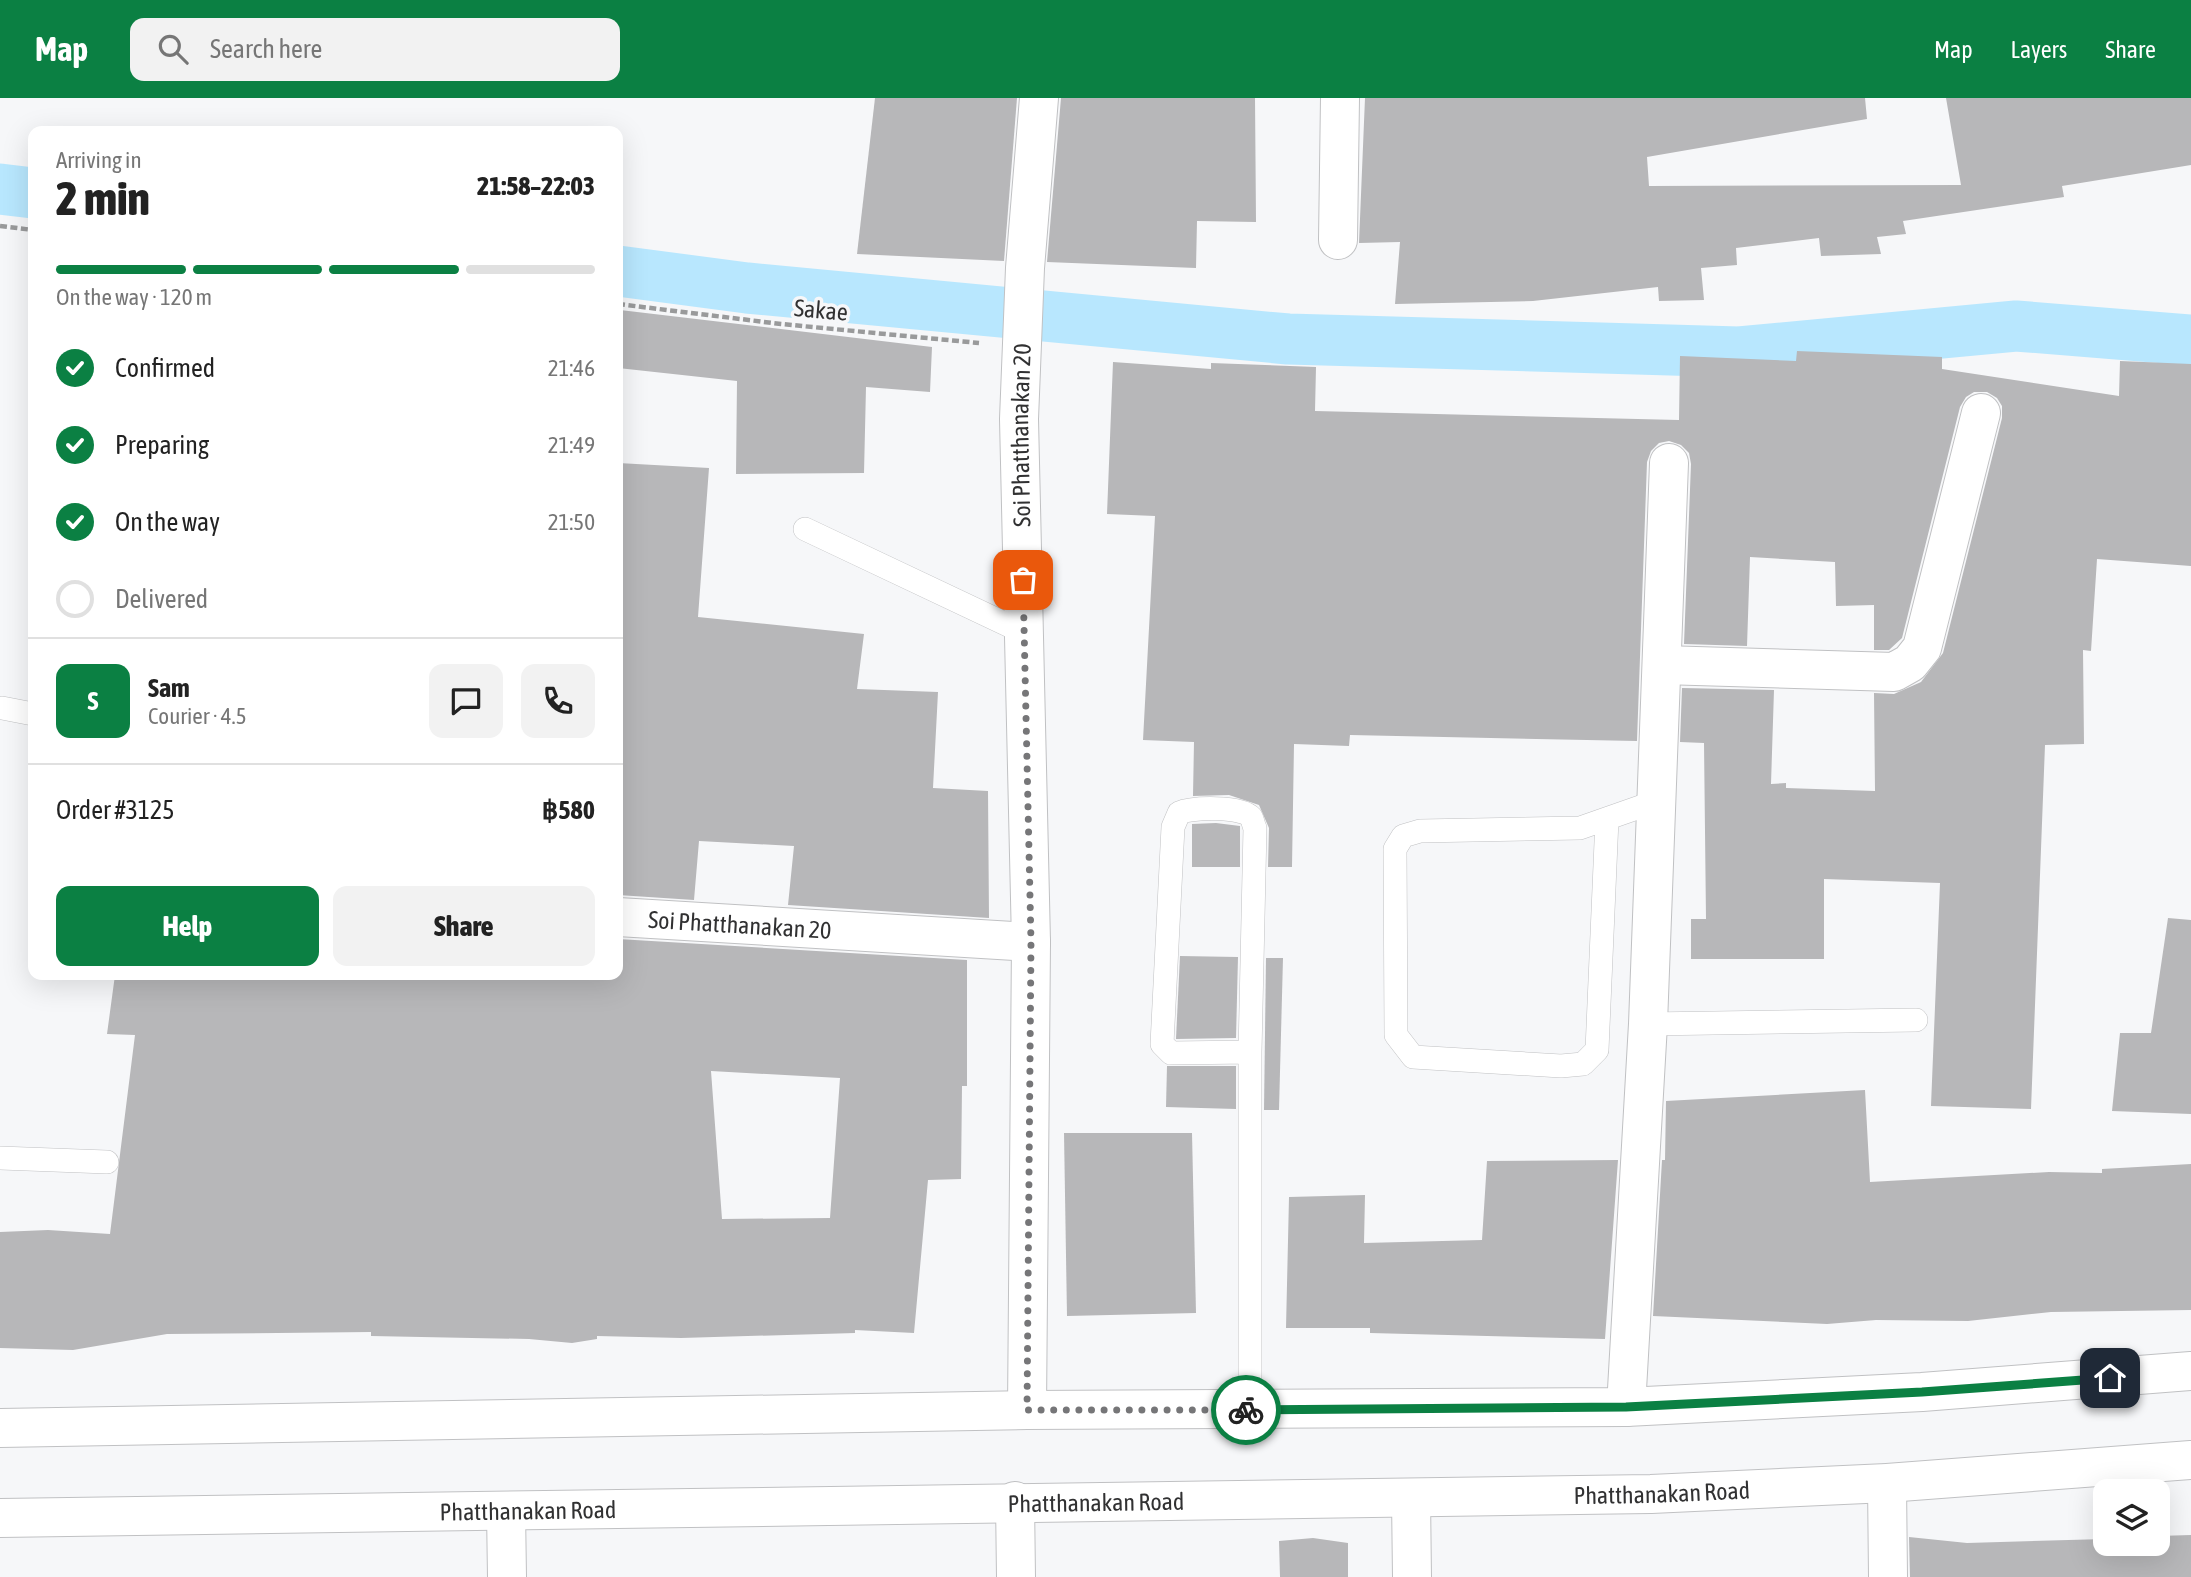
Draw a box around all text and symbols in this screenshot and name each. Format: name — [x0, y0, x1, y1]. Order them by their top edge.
search box — [130, 18, 620, 81]
text: Map — [35, 30, 88, 68]
icon: search — [154, 30, 192, 68]
text: Search here — [210, 34, 322, 64]
text: Map — [1934, 36, 1973, 63]
text: Layers — [2011, 36, 2067, 63]
text: Share — [2105, 36, 2156, 63]
text: Arriving in — [56, 147, 142, 173]
text: 21:58–22:03 — [477, 171, 595, 201]
text: 2 min — [56, 172, 150, 225]
text: On the way · 120 m — [56, 284, 212, 310]
street label: Sakae — [793, 294, 849, 326]
street label: Soi Phatthanakan 20 — [1005, 343, 1035, 527]
icon: check — [56, 349, 94, 387]
text: Confirmed — [115, 353, 215, 383]
text: 21:46 — [548, 355, 595, 381]
icon: check — [56, 426, 94, 464]
text: Preparing — [115, 430, 209, 460]
text: 21:49 — [548, 432, 595, 458]
icon: check — [56, 503, 94, 541]
text: On the way — [115, 507, 220, 537]
text: 21:50 — [548, 509, 595, 535]
pin — [993, 550, 1053, 610]
icon: bag — [1004, 561, 1042, 599]
text: Delivered — [115, 584, 208, 614]
button: chat — [429, 664, 503, 738]
button: phone — [521, 664, 595, 738]
text: Sam — [148, 673, 190, 703]
text: S — [88, 686, 98, 716]
text: Courier · 4.5 — [148, 703, 247, 729]
text: Order #3125 — [56, 795, 175, 825]
text: ฿580 — [542, 795, 595, 825]
button: Help — [56, 886, 319, 966]
button: Share — [333, 886, 595, 966]
street label: Soi Phatthanakan 20 — [647, 905, 832, 943]
pin — [2080, 1348, 2140, 1408]
icon: home — [2091, 1359, 2129, 1397]
courier — [1211, 1375, 1281, 1445]
icon: bike — [1227, 1391, 1265, 1429]
street label: Phatthanakan Road — [1573, 1476, 1751, 1509]
map controls — [2093, 1479, 2170, 1556]
button: layers — [2093, 1479, 2170, 1556]
street label: Phatthanakan Road — [1007, 1487, 1184, 1517]
street label: Phatthanakan Road — [439, 1496, 616, 1525]

